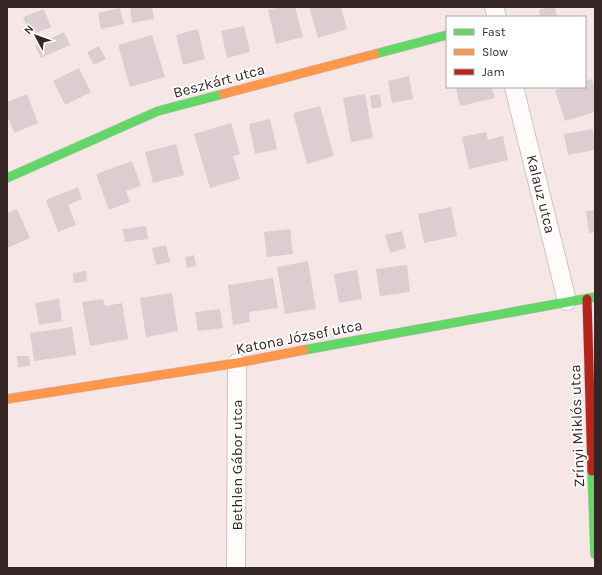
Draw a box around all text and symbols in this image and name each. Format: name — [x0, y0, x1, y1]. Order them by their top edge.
north arrow — [16, 16, 56, 56]
legend — [446, 16, 586, 88]
text: N — [21, 23, 36, 37]
text: Fast — [482, 25, 506, 39]
text: Slow — [482, 45, 508, 59]
street label: Beszkárt utca — [171, 60, 267, 102]
text: Jam — [482, 65, 505, 79]
street label: Kalauz utca — [523, 153, 559, 235]
street label: Katona József utca — [234, 316, 364, 358]
street label: Zrínyi Miklós utca — [566, 364, 588, 488]
street label: Bethlen Gábor utca — [228, 400, 246, 530]

